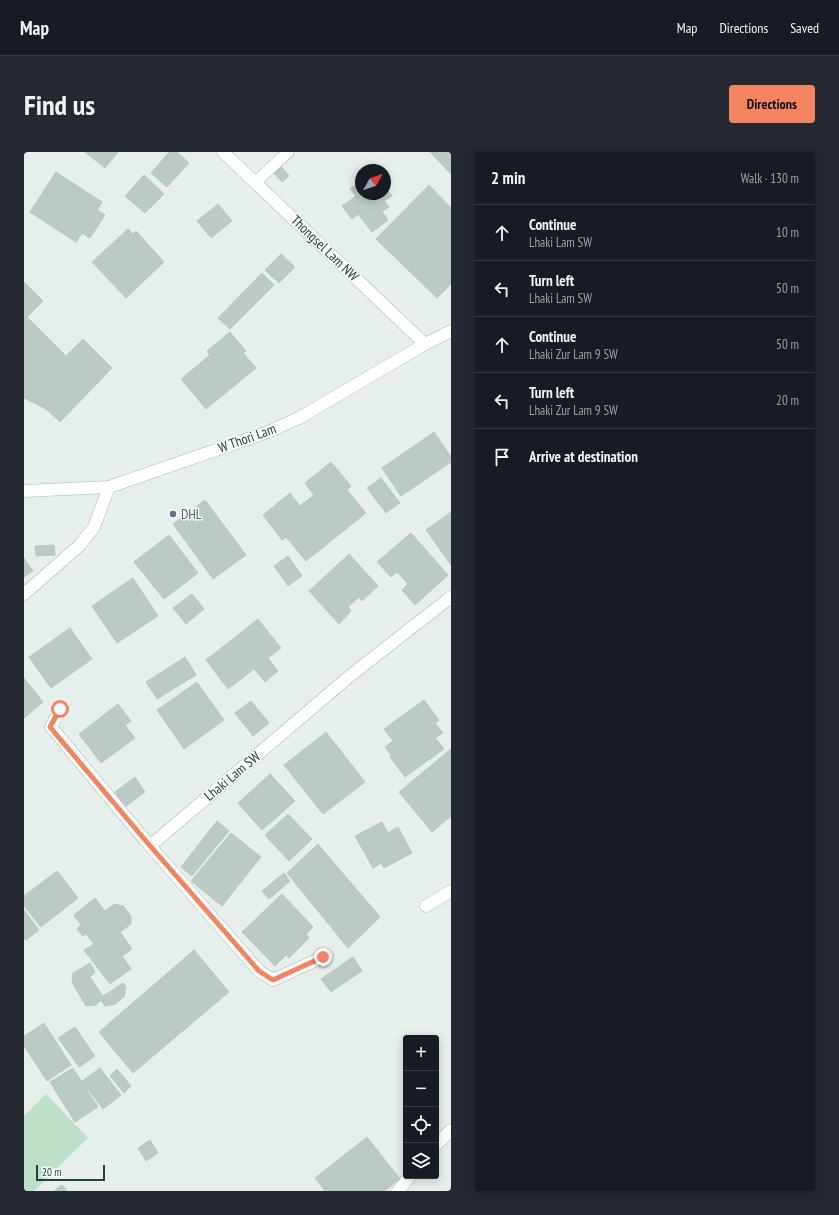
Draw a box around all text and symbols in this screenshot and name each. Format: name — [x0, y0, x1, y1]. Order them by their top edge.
text: Map — [20, 16, 49, 40]
text: Map — [677, 19, 697, 37]
text: Directions — [719, 19, 768, 37]
text: Saved — [790, 19, 819, 37]
button: Directions — [729, 85, 815, 123]
text: Find us — [24, 86, 95, 123]
north arrow — [355, 164, 391, 200]
text: 2 min — [491, 167, 525, 189]
text: Walk · 130 m — [741, 170, 799, 187]
street label: Thongsel Lam NW — [287, 211, 363, 285]
text: Continue — [529, 215, 576, 234]
icon: ahead — [491, 222, 513, 244]
text: 10 m — [776, 224, 799, 241]
text: Lhaki Lam SW — [529, 234, 592, 251]
text: Turn left — [529, 271, 574, 290]
icon: left — [491, 278, 513, 300]
text: 50 m — [776, 280, 799, 297]
text: Lhaki Lam SW — [529, 290, 592, 307]
text: Continue — [529, 327, 576, 346]
icon: ahead — [491, 334, 513, 356]
text: 50 m — [776, 336, 799, 353]
text: Lhaki Zur Lam 9 SW — [529, 346, 618, 363]
text: Turn left — [529, 383, 574, 402]
icon: left — [491, 390, 513, 412]
text: 20 m — [776, 392, 799, 409]
text: Lhaki Zur Lam 9 SW — [529, 402, 618, 419]
street label: W Thori Lam — [216, 419, 278, 457]
icon: arrive — [491, 446, 513, 468]
text: Arrive at destination — [529, 447, 638, 466]
place label: DHL — [181, 505, 202, 523]
marker: DHL — [168, 509, 178, 519]
route start — [51, 700, 69, 718]
street label: Lhaki Lam SW — [200, 747, 264, 805]
route end — [314, 948, 332, 966]
map controls — [403, 1035, 439, 1179]
button: + — [403, 1035, 439, 1071]
button: − — [403, 1071, 439, 1107]
button: locate — [403, 1107, 439, 1143]
button: layers — [403, 1143, 439, 1179]
scale bar — [36, 1163, 105, 1182]
text: 20 m — [42, 1165, 61, 1179]

